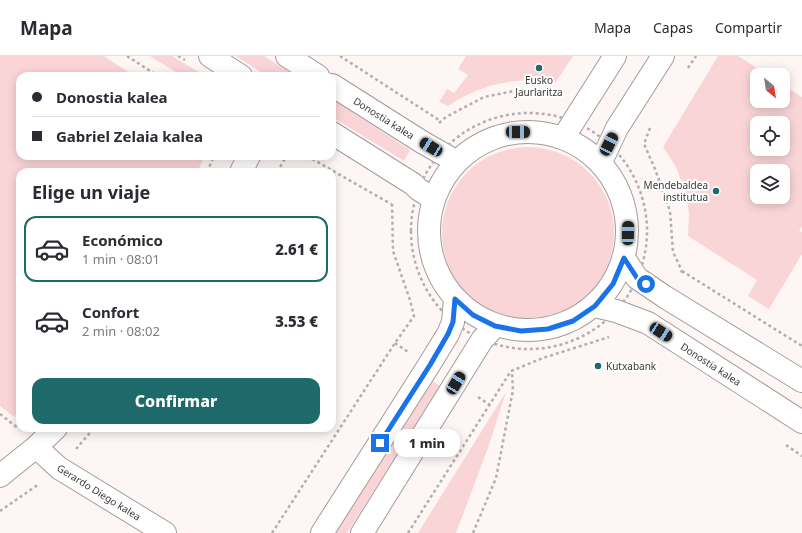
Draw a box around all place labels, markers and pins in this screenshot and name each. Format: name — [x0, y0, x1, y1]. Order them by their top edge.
marker: Eusko Jaurlaritza — [534, 63, 544, 73]
place label: Eusko Jaurlaritza — [514, 73, 563, 99]
place label: Mendebaldea institutua — [644, 178, 708, 204]
marker: Mendebaldea institutua — [711, 186, 721, 196]
place label: Kutxabank — [606, 359, 657, 373]
marker: Kutxabank — [593, 361, 603, 371]

